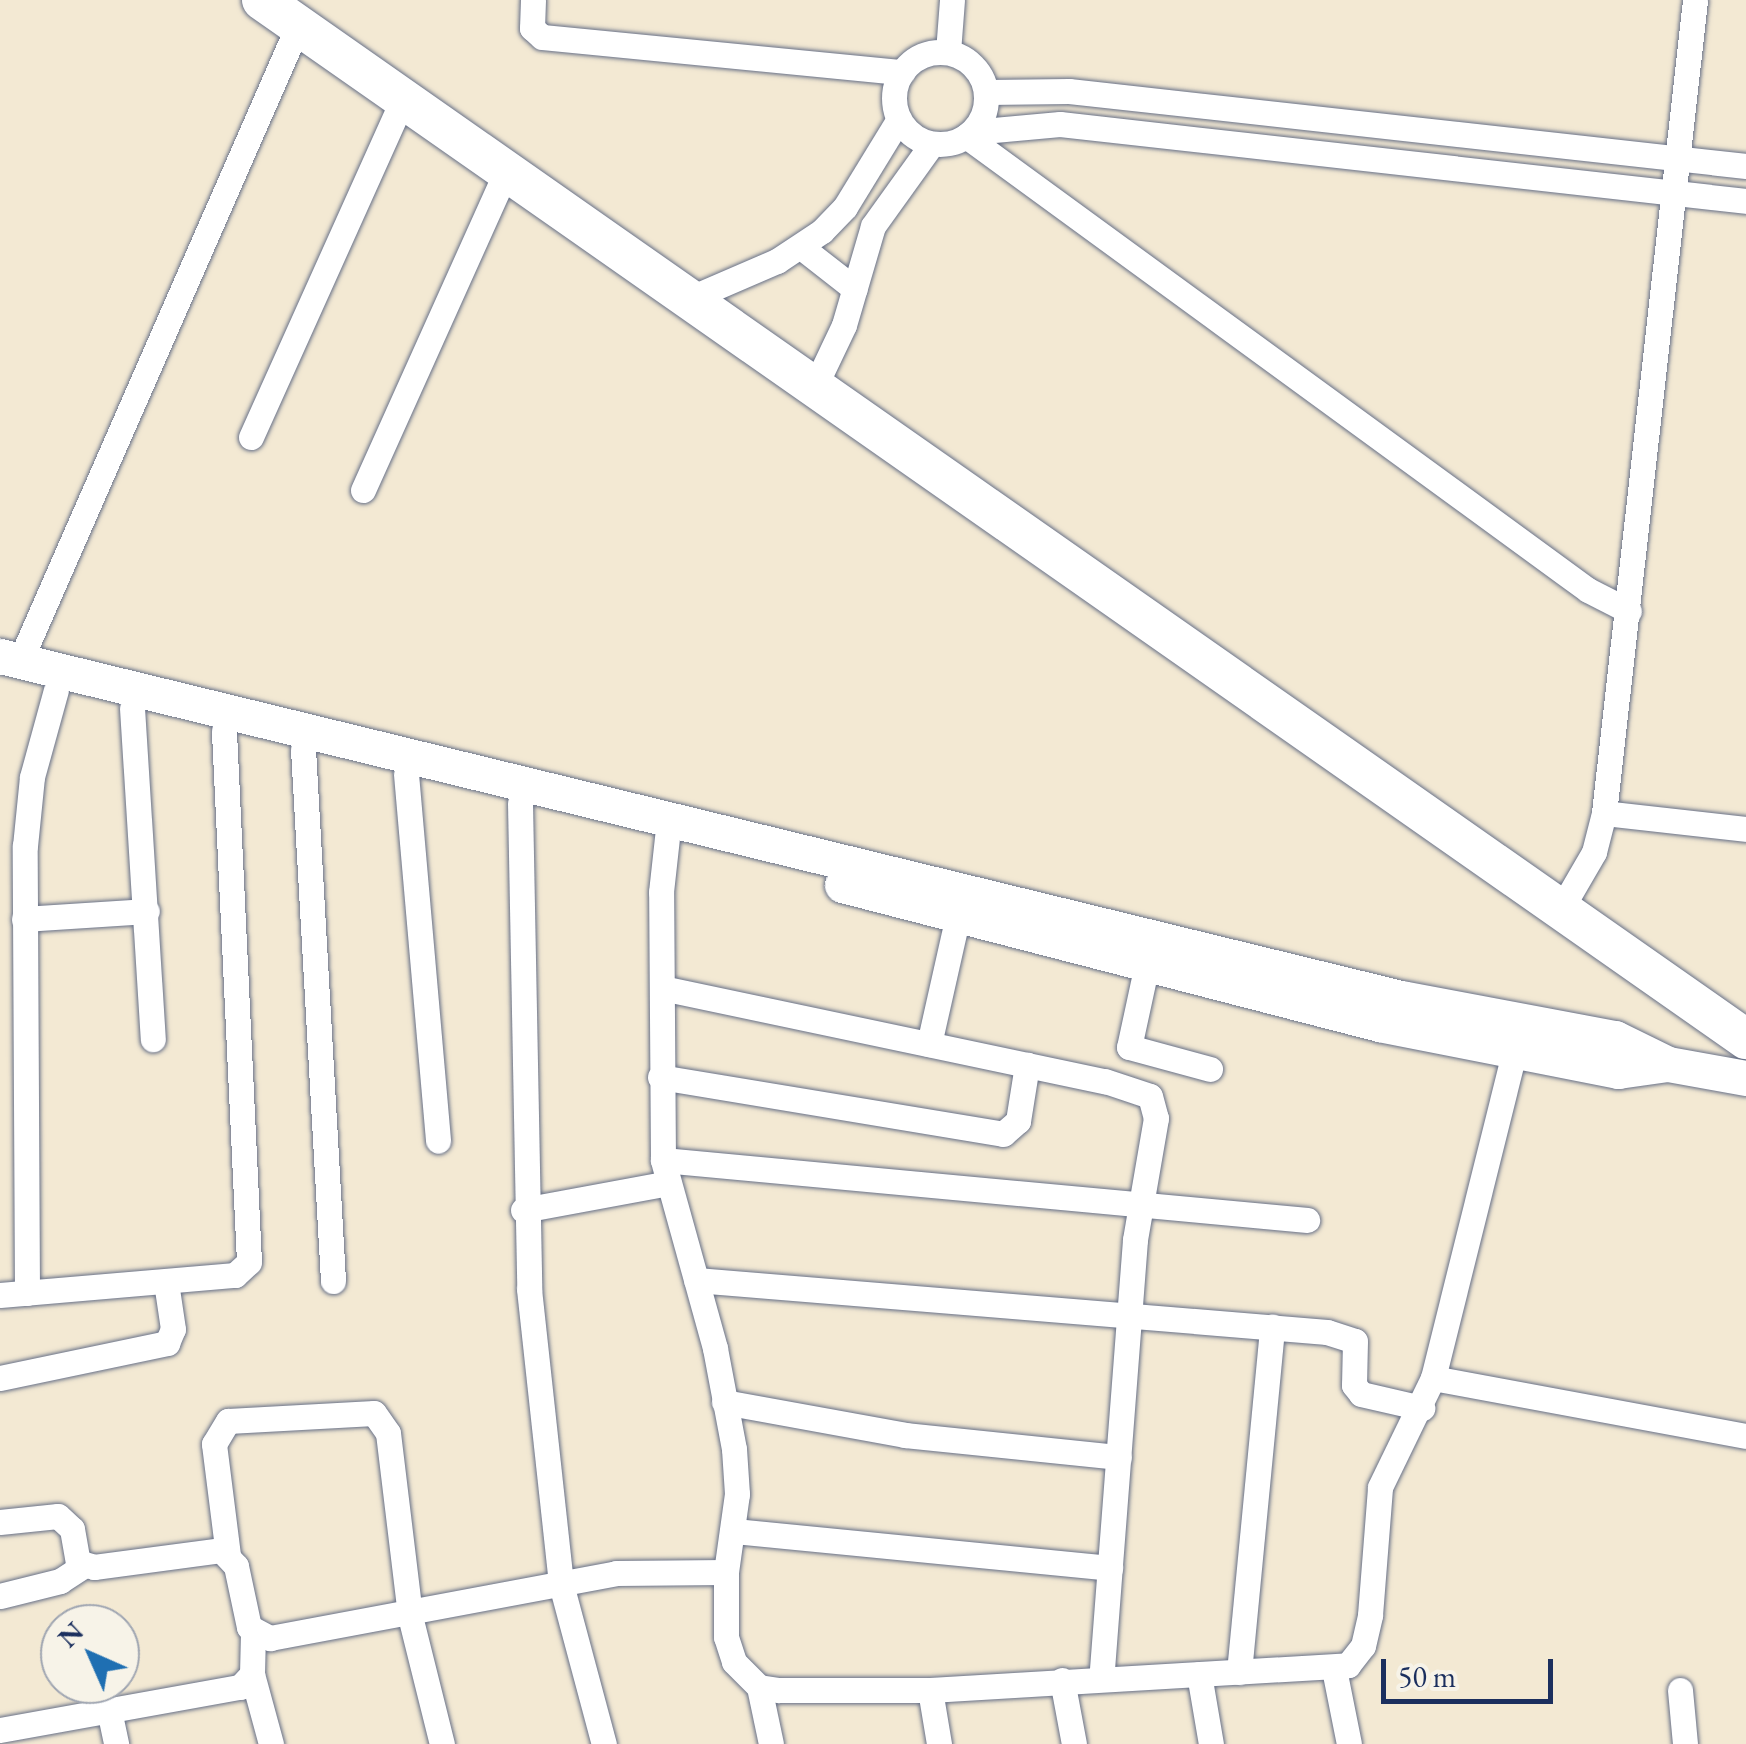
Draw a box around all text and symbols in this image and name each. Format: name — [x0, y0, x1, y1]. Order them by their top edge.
north arrow — [40, 1604, 140, 1704]
text: N — [49, 1613, 91, 1655]
scale bar — [1386, 1639, 1558, 1701]
text: 50 m — [1398, 1657, 1456, 1696]

